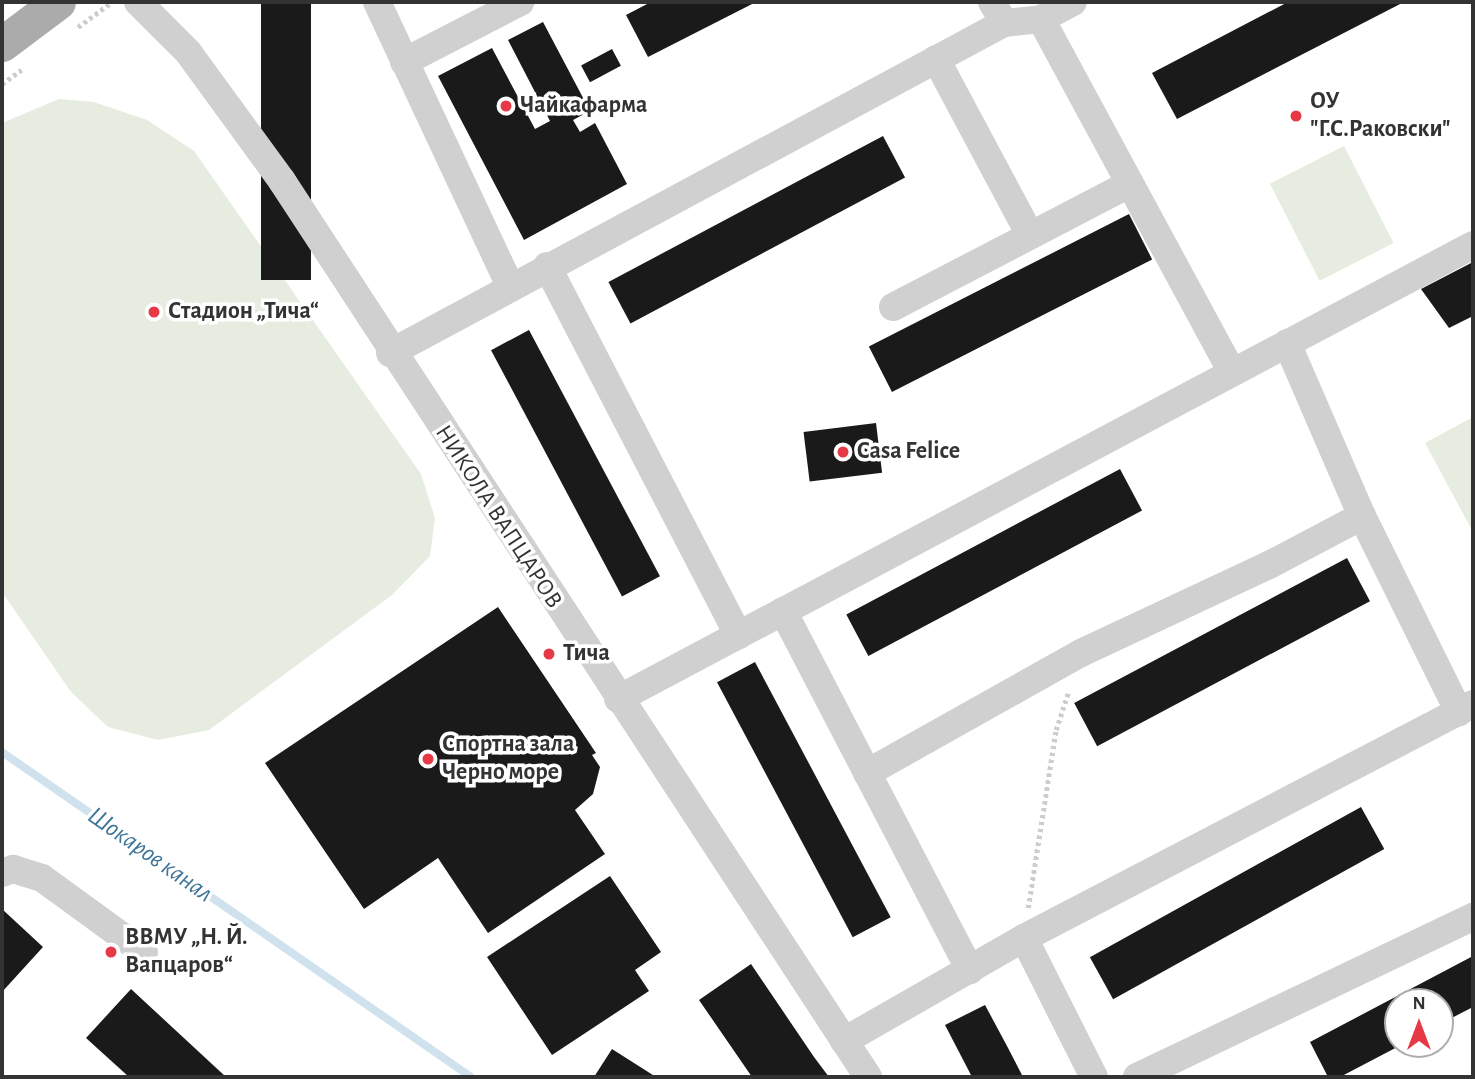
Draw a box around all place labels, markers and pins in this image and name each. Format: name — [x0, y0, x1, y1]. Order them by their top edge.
place label: ОУ "Г.С.Раковски" — [1310, 88, 1450, 144]
place label: Чайкафарма — [520, 92, 647, 120]
marker: Чайкафарма — [498, 98, 514, 114]
marker: ОУ "Г.С.Раковски" — [1288, 108, 1304, 124]
place label: Стадион „Тича“ — [168, 298, 319, 326]
marker: Стадион „Тича“ — [146, 304, 162, 320]
place label: Casa Felice — [857, 438, 960, 466]
marker: Casa Felice — [835, 444, 851, 460]
place label: Тича — [563, 640, 610, 668]
marker: Тича — [541, 646, 557, 662]
place label: Спортна зала Черно море — [442, 731, 574, 787]
marker: Спортна зала Черно море — [420, 751, 436, 767]
place label: ВВМУ „Н. Й. Вапцаров“ — [125, 924, 248, 980]
marker: ВВМУ „Н. Й. Вапцаров“ — [103, 944, 119, 960]

